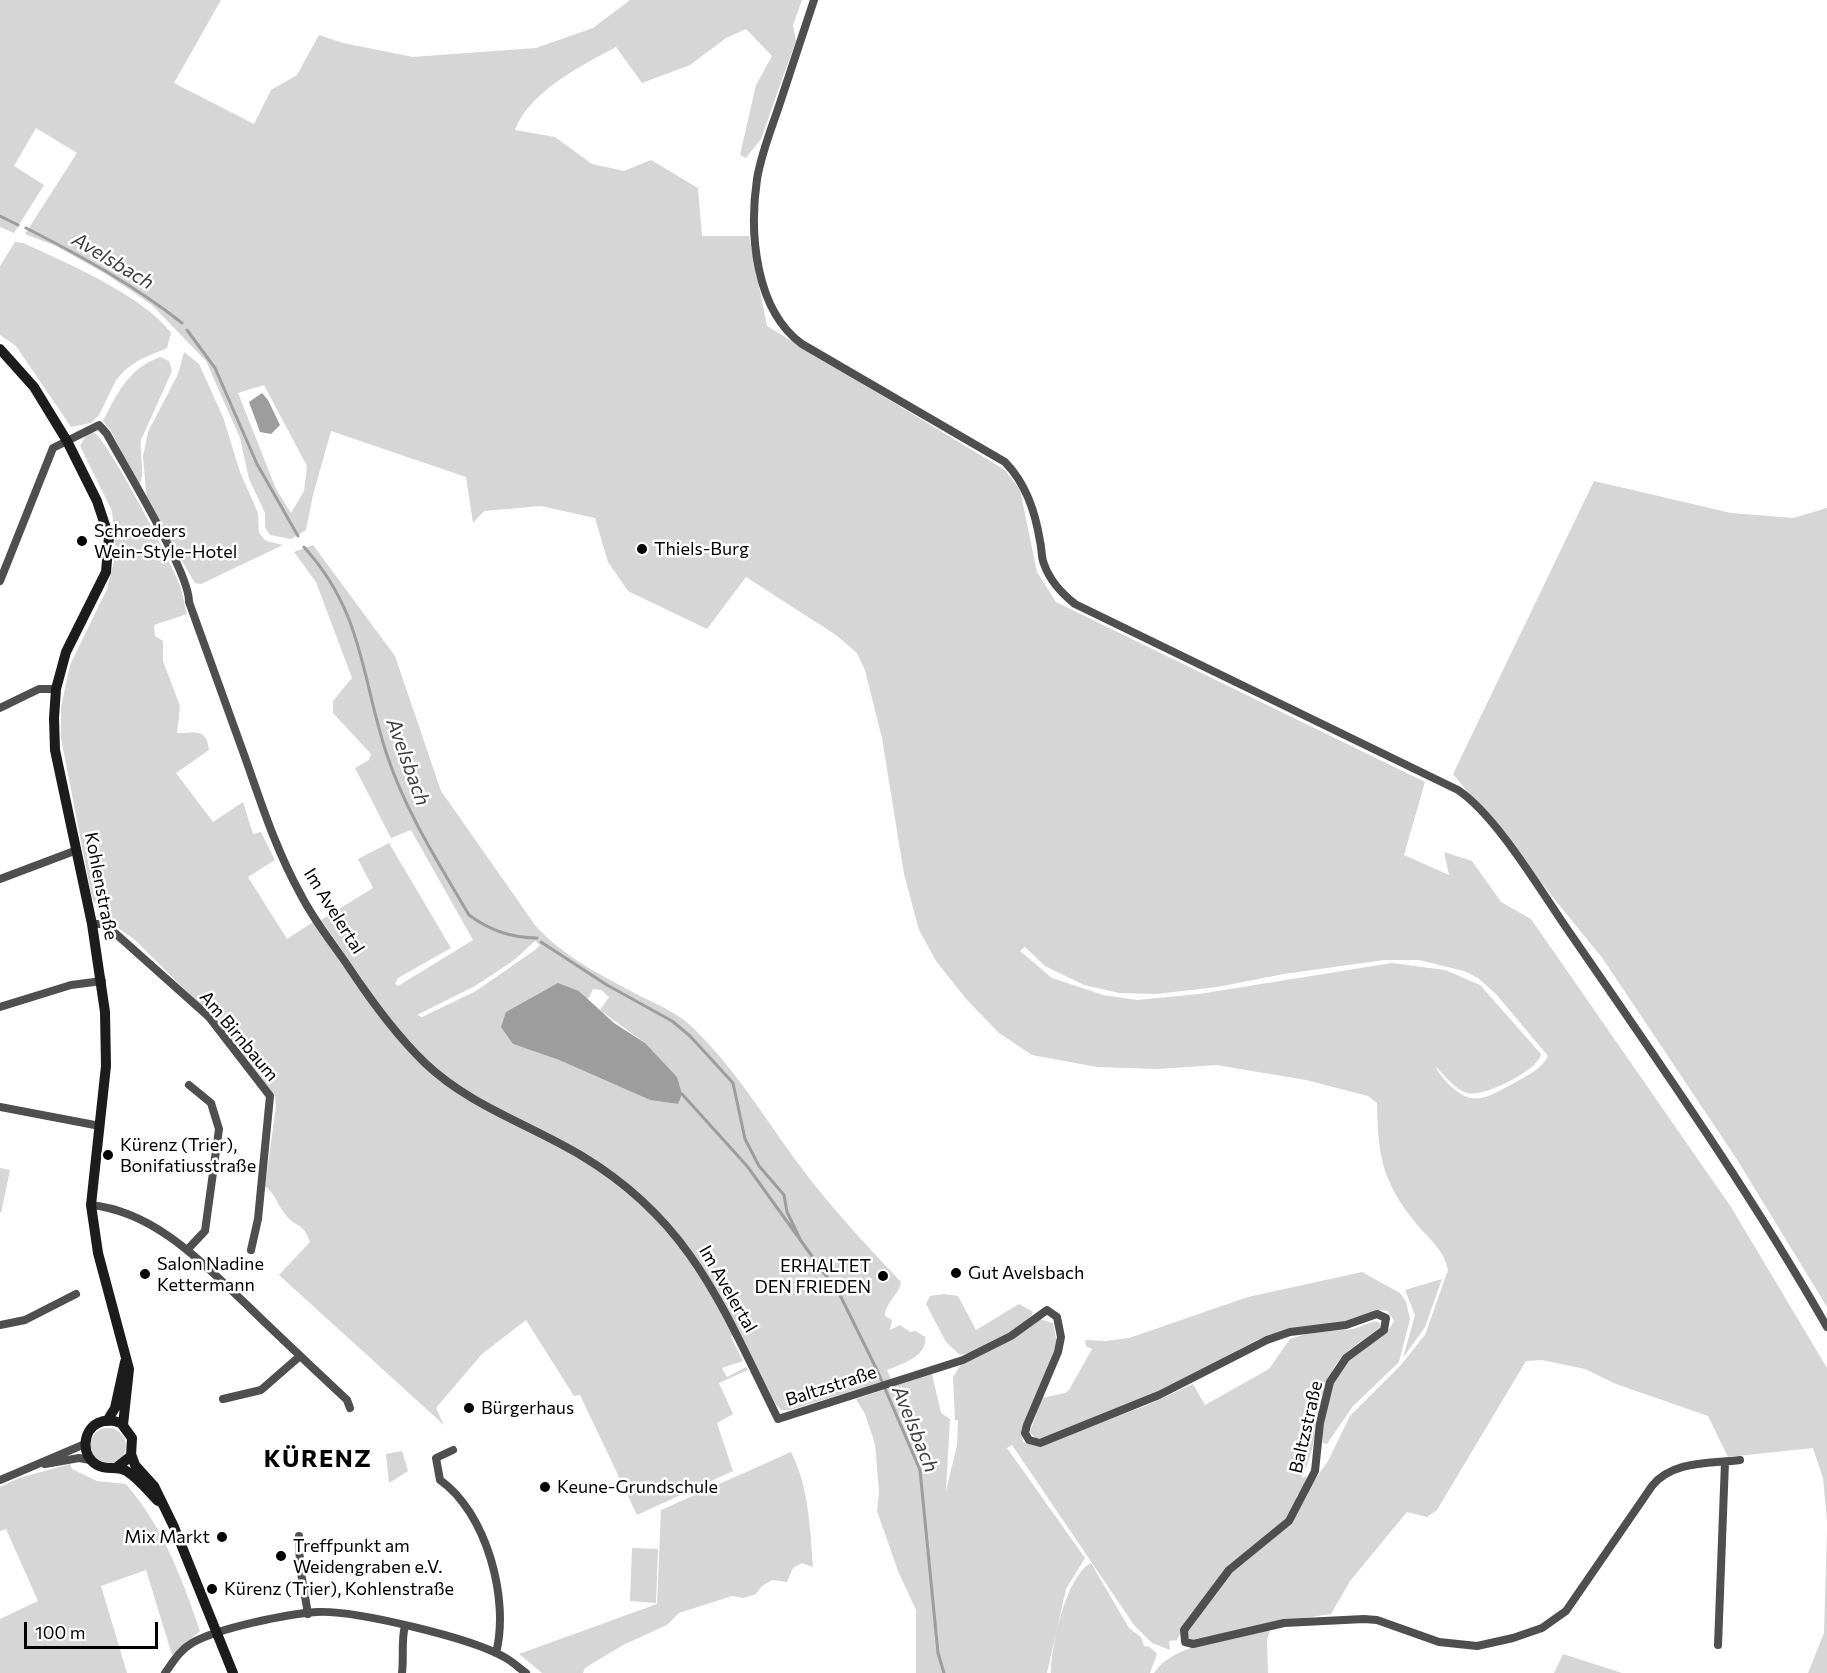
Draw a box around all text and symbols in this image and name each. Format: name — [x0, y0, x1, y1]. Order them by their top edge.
water label: Avelsbach — [68, 227, 158, 295]
place label: Schroeders Wein-Style-Hotel — [94, 520, 237, 562]
marker: Schroeders Wein-Style-Hotel — [75, 534, 89, 548]
place label: Thiels-Burg — [654, 538, 749, 560]
marker: Thiels-Burg — [635, 542, 649, 556]
water label: Avelsbach — [381, 715, 435, 809]
street label: Kohlenstraße — [80, 830, 122, 942]
street label: Im Avelertal — [299, 864, 369, 958]
street label: Am Birnbaum — [195, 986, 283, 1086]
place label: Kürenz (Trier), Bonifatiusstraße — [120, 1134, 256, 1176]
marker: Kürenz (Trier), Bonifatiusstraße — [101, 1148, 115, 1162]
street label: Im Avelertal — [694, 1242, 762, 1336]
place label: Salon Nadine Kettermann — [157, 1253, 264, 1296]
place label: ERHALTET DEN FRIEDEN — [754, 1255, 871, 1298]
place label: Gut Avelsbach — [968, 1262, 1084, 1284]
marker: Gut Avelsbach — [949, 1266, 963, 1280]
marker: Salon Nadine Kettermann — [138, 1267, 152, 1281]
marker: ERHALTET DEN FRIEDEN — [876, 1269, 890, 1283]
street label: Baltzstraße — [783, 1361, 879, 1411]
street label: Baltzstraße — [1285, 1379, 1327, 1475]
water label: Avelsbach — [887, 1382, 943, 1476]
place label: Bürgerhaus — [481, 1397, 574, 1419]
marker: Bürgerhaus — [462, 1401, 476, 1415]
district label: KÜRENZ — [264, 1445, 372, 1473]
place label: Keune-Grundschule — [557, 1476, 718, 1498]
marker: Keune-Grundschule — [538, 1480, 552, 1494]
place label: Mix Markt — [124, 1526, 210, 1548]
marker: Mix Markt — [215, 1530, 229, 1544]
place label: Treffpunkt am Weidengraben e.V. — [293, 1535, 443, 1578]
marker: Treffpunkt am Weidengraben e.V. — [274, 1549, 288, 1563]
place label: Kürenz (Trier), Kohlenstraße — [224, 1578, 454, 1600]
marker: Kürenz (Trier), Kohlenstraße — [205, 1582, 219, 1596]
scale bar — [27, 1610, 160, 1648]
text: 100 m — [35, 1621, 85, 1643]

